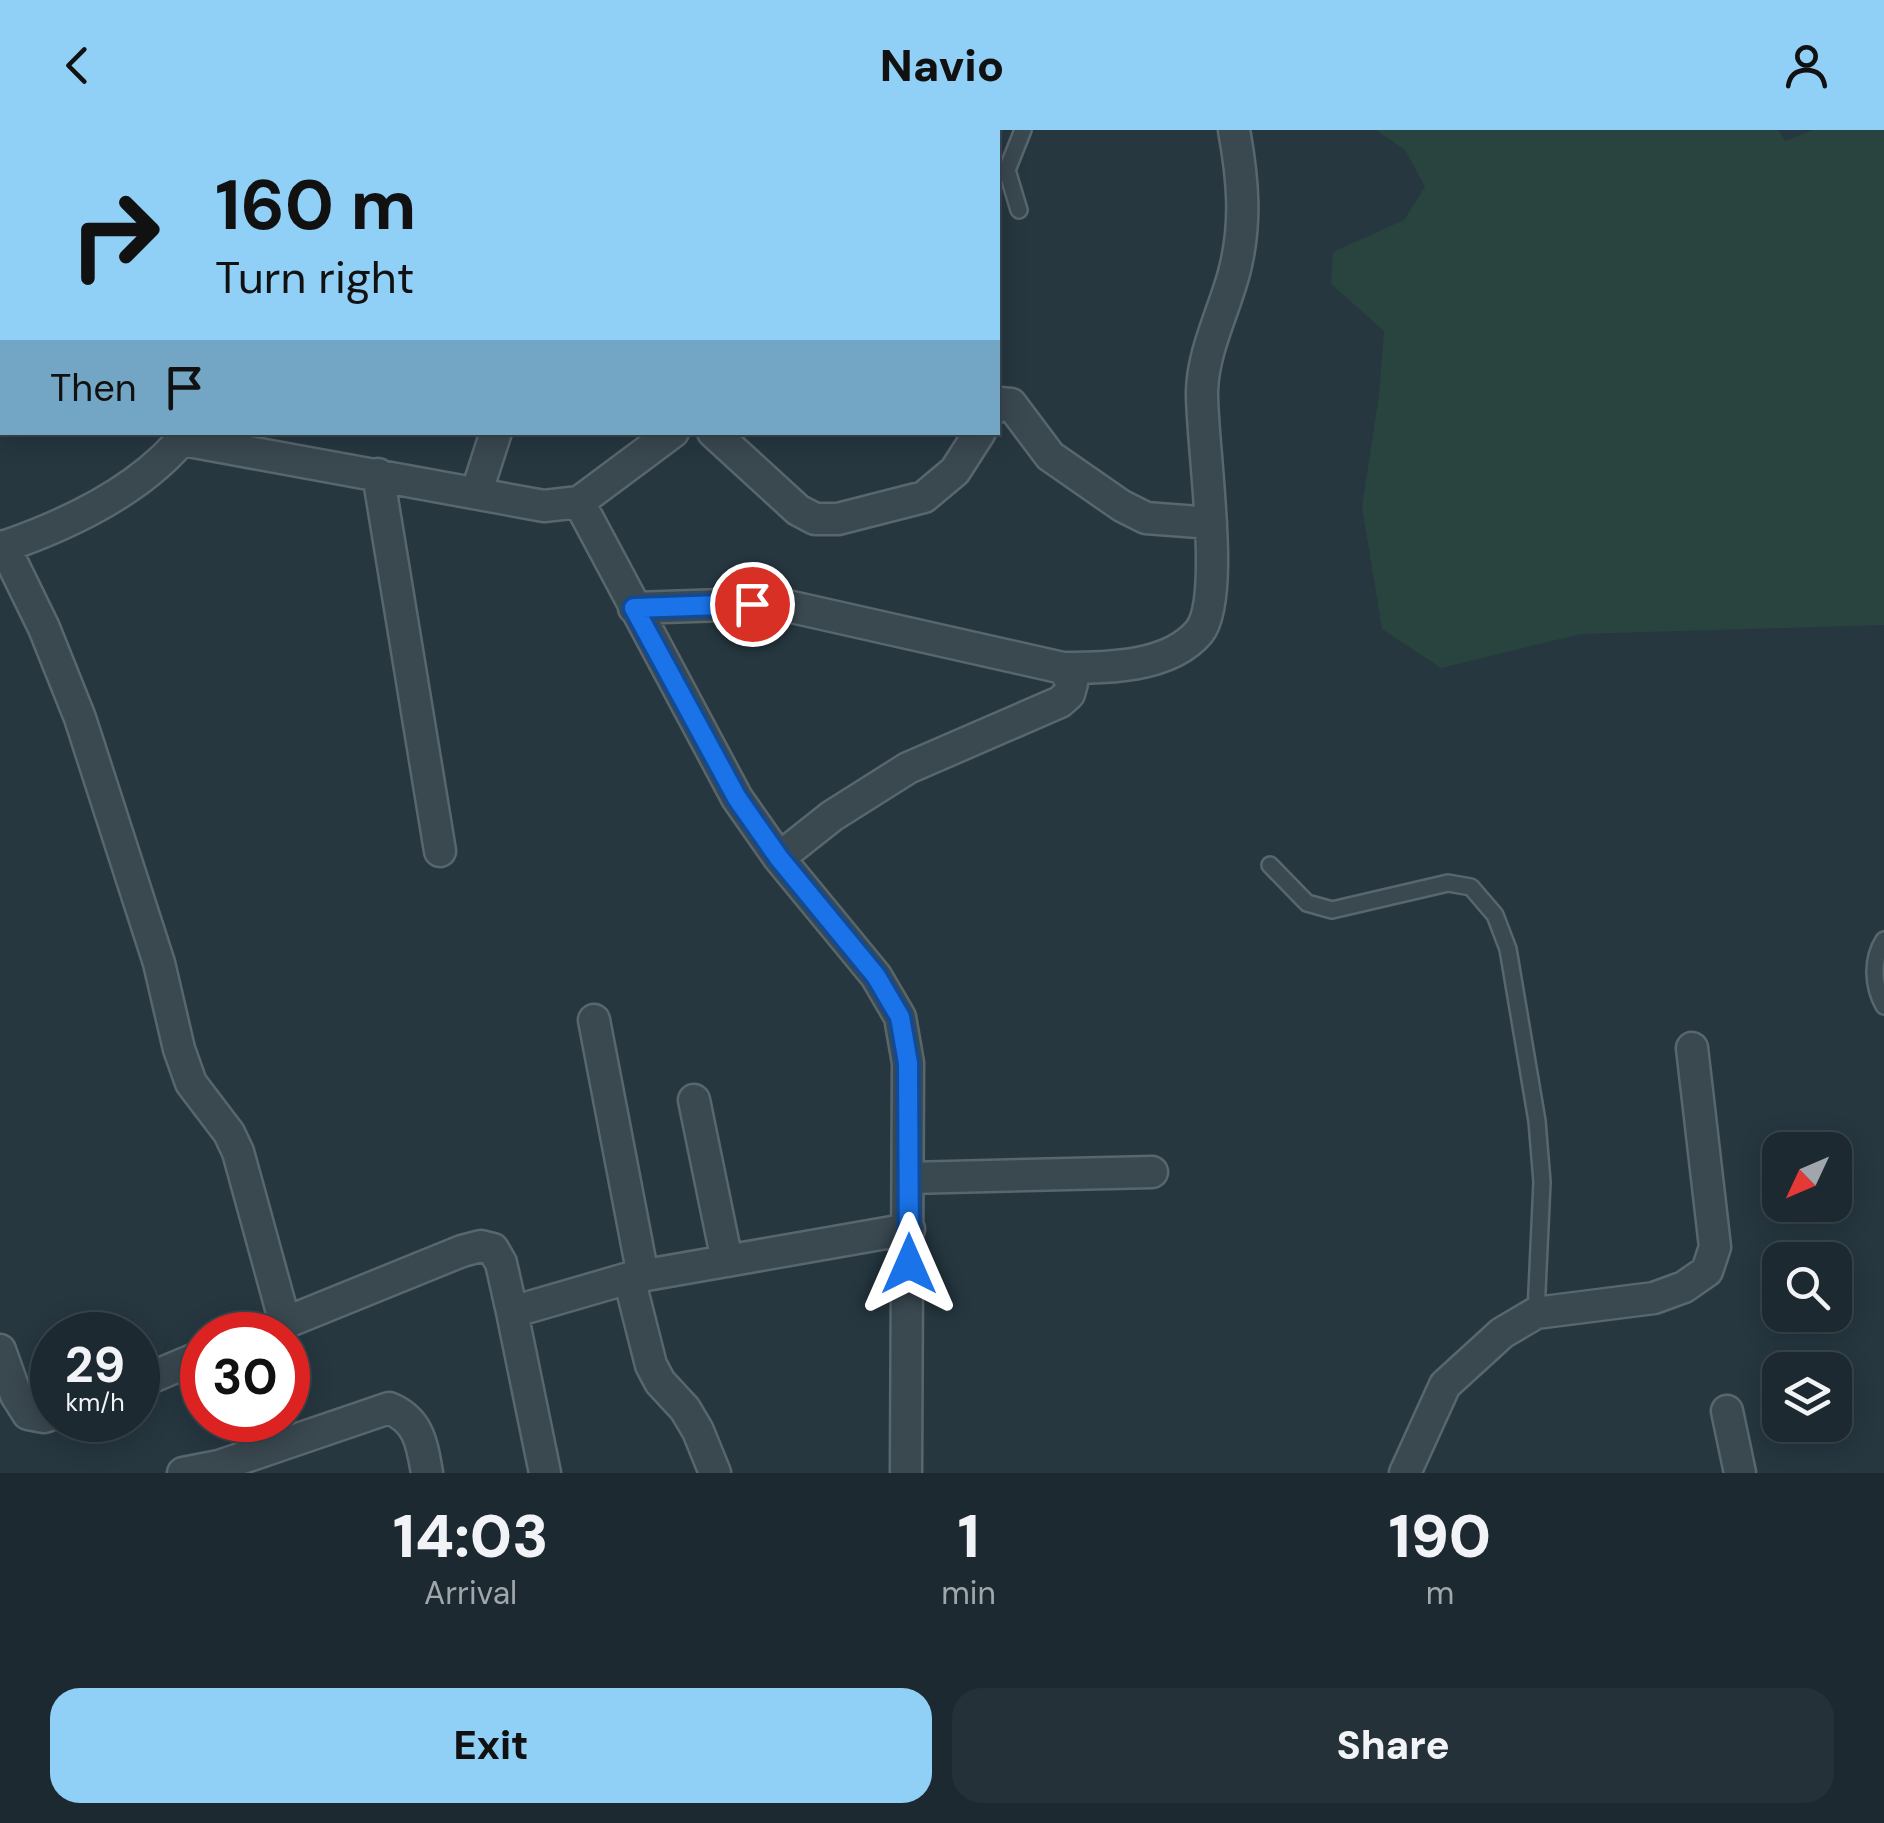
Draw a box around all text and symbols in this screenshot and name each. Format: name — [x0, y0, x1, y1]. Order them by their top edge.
text: Navio — [880, 36, 1004, 95]
icon: back — [50, 38, 105, 93]
icon: person — [1779, 38, 1834, 93]
text: 160 m — [215, 160, 416, 251]
icon: right — [50, 170, 180, 300]
text: Turn right — [215, 248, 414, 307]
icon: arrive — [157, 360, 212, 415]
text: Then — [50, 363, 137, 413]
pin — [710, 562, 795, 647]
icon: arrive — [725, 577, 780, 632]
north arrow — [1762, 1132, 1852, 1222]
map controls — [1762, 1132, 1852, 1442]
position arrow — [857, 1212, 961, 1316]
button: search — [1762, 1242, 1852, 1332]
speed limit sign: 30 — [180, 1312, 310, 1442]
text: 29 — [65, 1332, 125, 1398]
button: layers — [1762, 1352, 1852, 1442]
text: km/h — [65, 1386, 125, 1419]
text: 14:03 — [393, 1497, 548, 1576]
text: 1 — [957, 1497, 980, 1576]
text: 190 — [1389, 1497, 1491, 1576]
text: Arrival — [424, 1572, 517, 1614]
text: min — [941, 1572, 996, 1614]
text: m — [1426, 1572, 1454, 1614]
button: Exit — [50, 1688, 932, 1803]
button: Share — [952, 1688, 1834, 1803]

